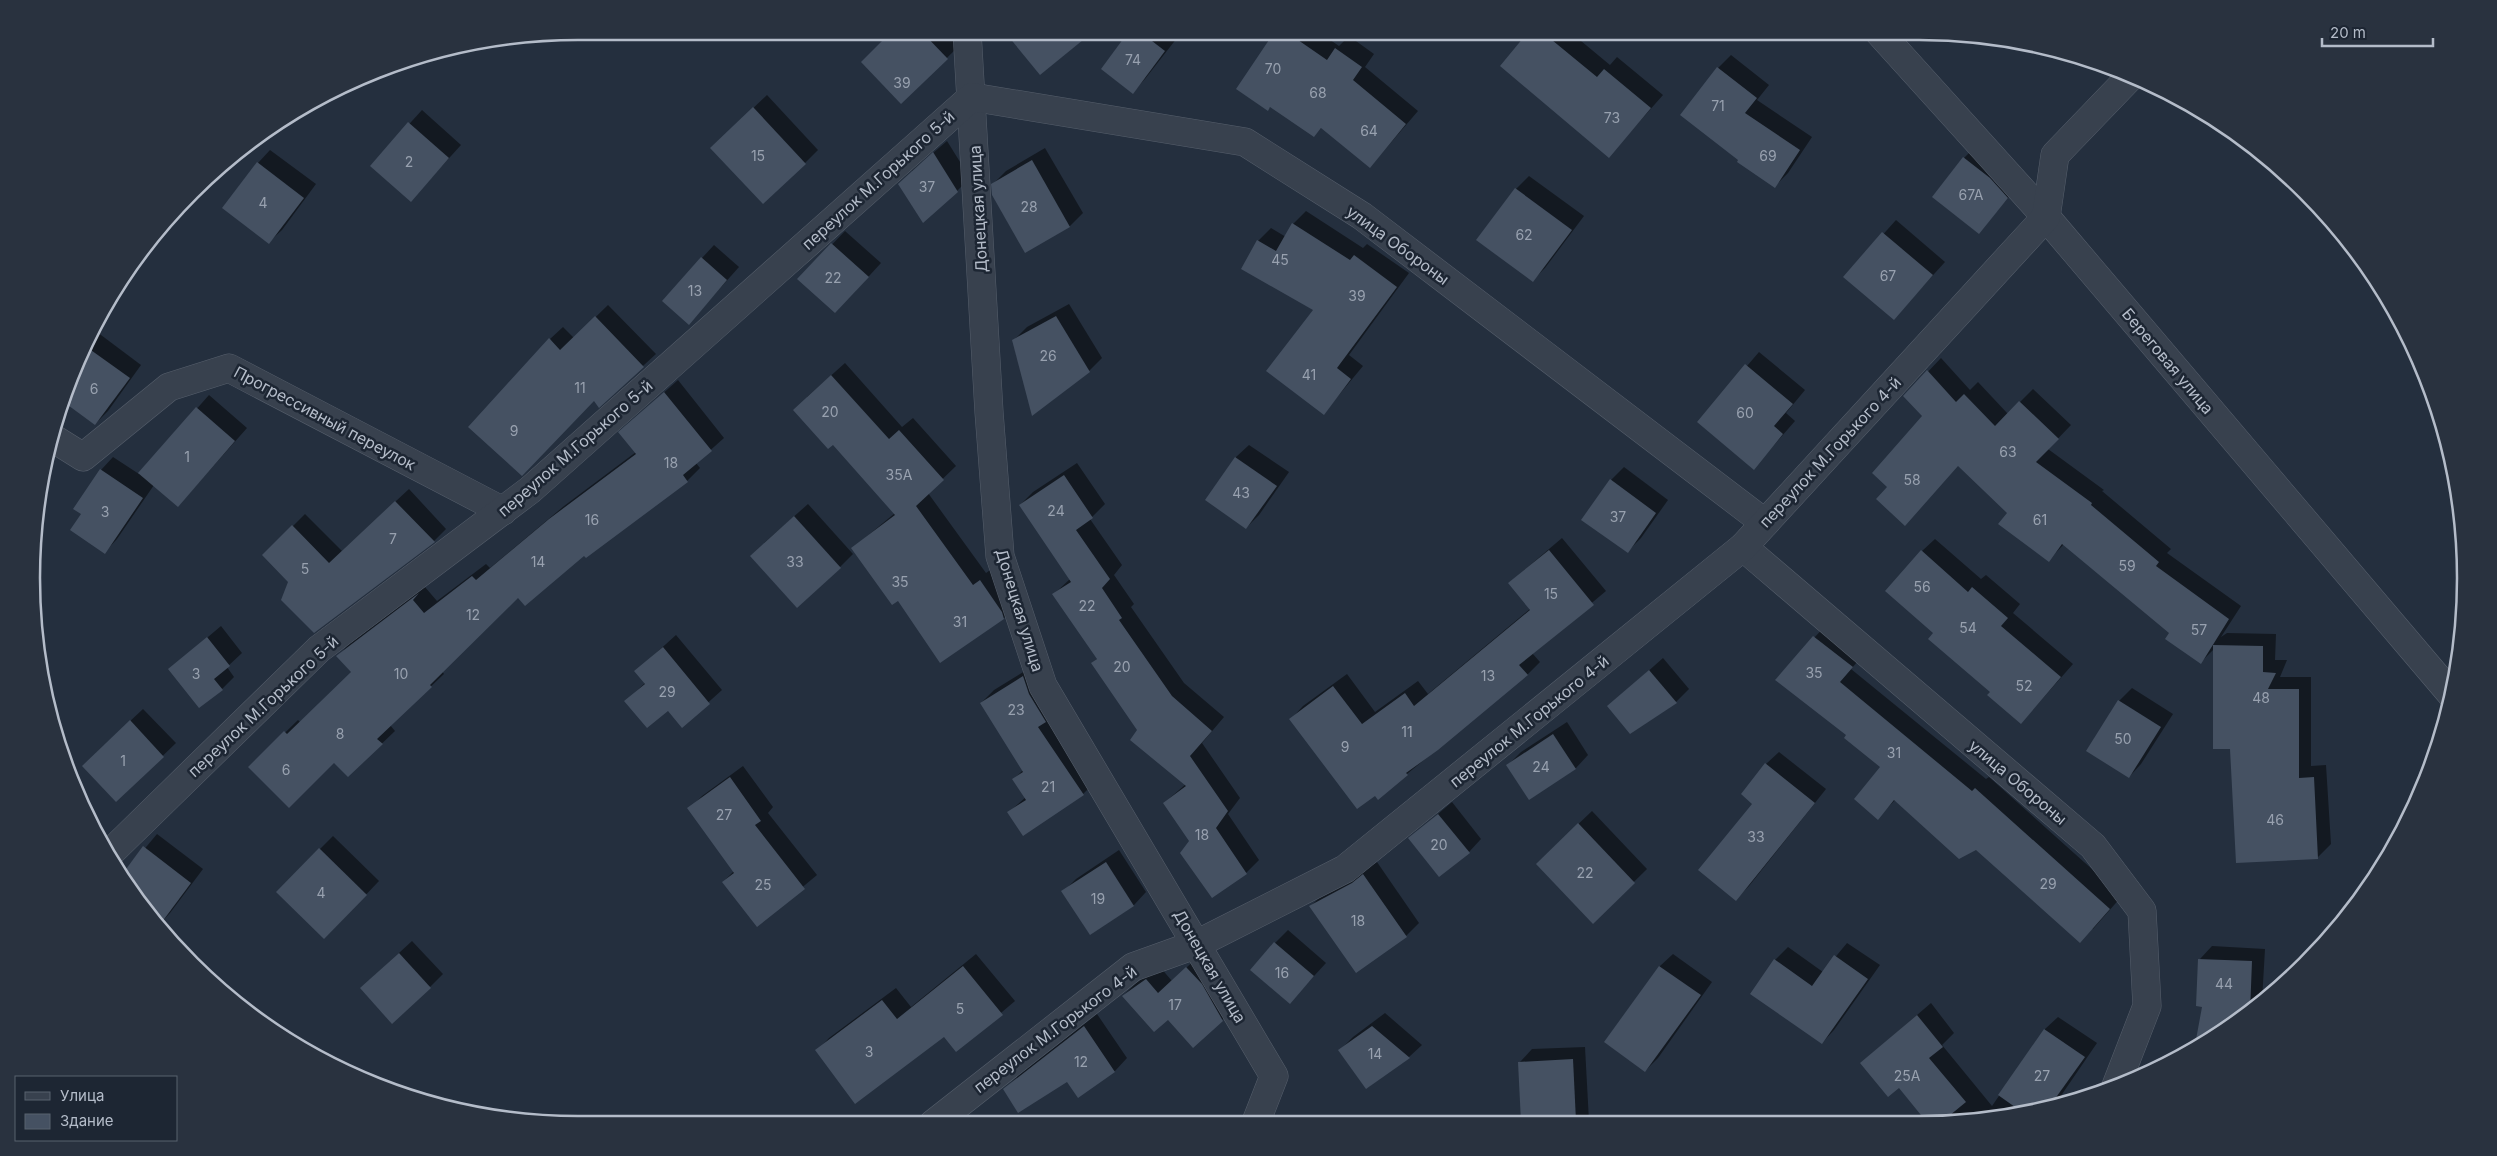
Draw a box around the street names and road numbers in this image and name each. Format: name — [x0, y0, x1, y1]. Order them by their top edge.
street label: переулок М.Горького 5-й — [798, 106, 958, 254]
street label: Донецкая улица — [965, 145, 991, 273]
street label: улица Обороны — [1343, 201, 1453, 289]
street label: Береговая улица — [2118, 304, 2218, 418]
street label: Прогрессивный переулок — [231, 362, 420, 475]
street label: переулок М.Горького 4-й — [1755, 372, 1905, 532]
street label: переулок М.Горького 5-й — [494, 375, 656, 521]
street label: Донецкая улица — [992, 546, 1048, 674]
street label: переулок М.Горького 5-й — [184, 631, 342, 781]
street label: переулок М.Горького 4-й — [1445, 651, 1613, 791]
street label: улица Обороны — [1965, 735, 2071, 829]
street label: Донецкая улица — [1169, 906, 1251, 1026]
street label: переулок М.Горького 4-й — [969, 961, 1141, 1097]

